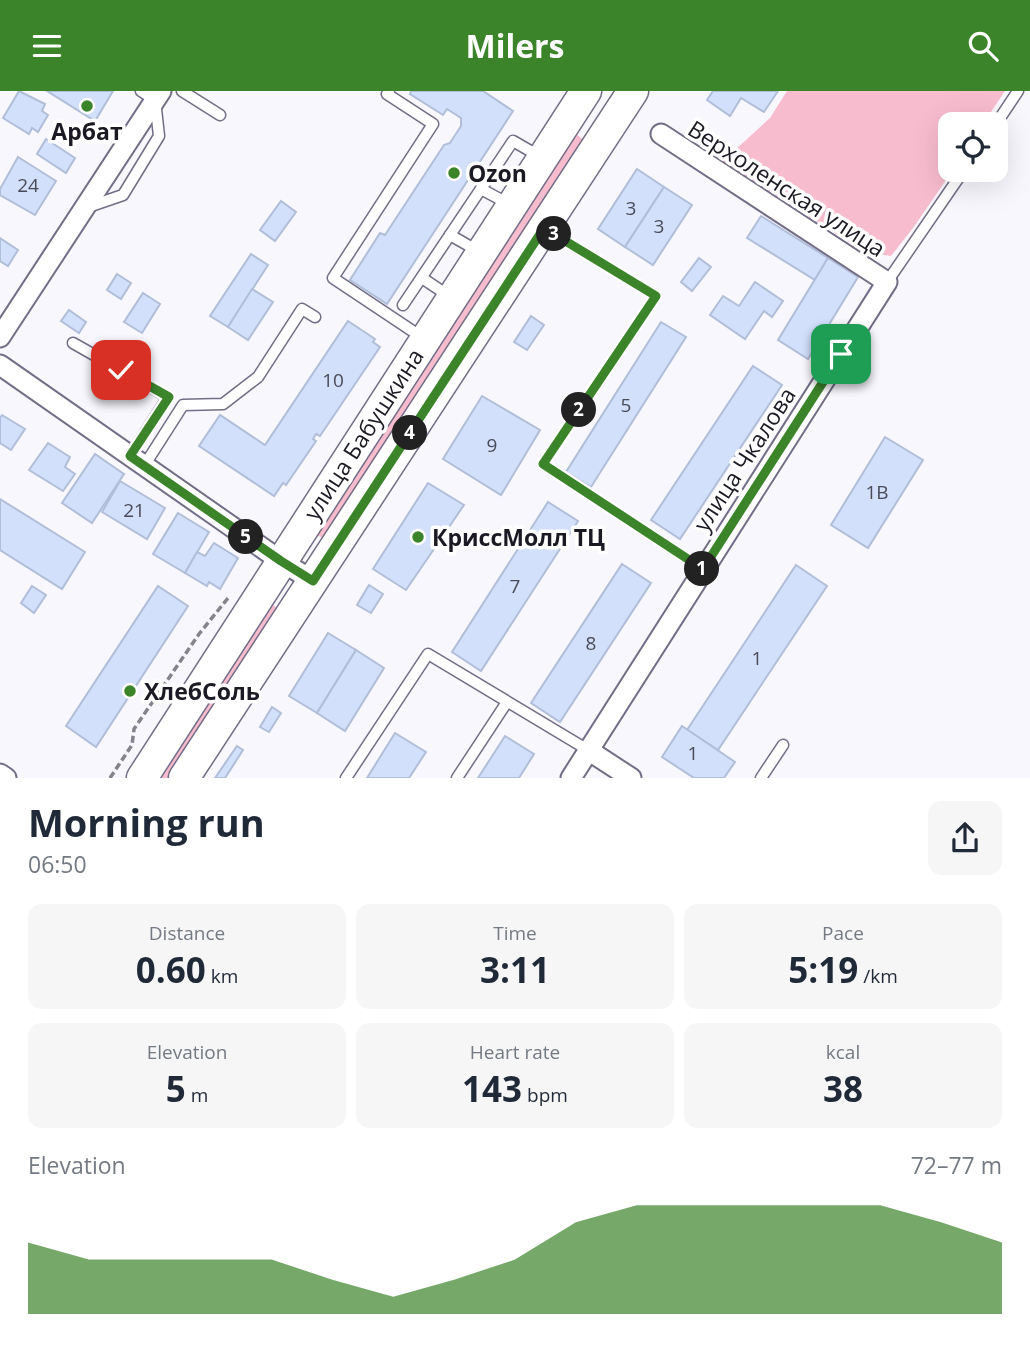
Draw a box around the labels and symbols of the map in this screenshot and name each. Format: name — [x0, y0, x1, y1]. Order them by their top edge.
marker: Арбат — [79, 98, 95, 114]
street label: Верхоленская улица — [682, 112, 892, 264]
place label: Арбат — [51, 115, 123, 147]
place label: Ozon — [468, 157, 527, 189]
marker: Ozon — [446, 165, 462, 181]
house number: 24 — [17, 172, 39, 198]
house number: 3 — [626, 195, 636, 221]
house number: 3 — [654, 213, 664, 239]
pin: 3 — [536, 216, 572, 251]
pin — [811, 324, 871, 384]
pin — [91, 340, 151, 400]
street label: улица Бабушкина — [295, 342, 431, 526]
house number: 10 — [322, 367, 344, 393]
street label: улица Чкалова — [685, 381, 803, 537]
house number: 5 — [621, 392, 631, 418]
pin: 2 — [562, 393, 596, 427]
pin: 4 — [392, 415, 428, 451]
house number: 9 — [487, 432, 497, 458]
house number: 1В — [865, 479, 889, 505]
house number: 21 — [123, 497, 145, 523]
pin: 5 — [229, 519, 264, 555]
place label: КриссМолл ТЦ — [432, 521, 605, 553]
marker: КриссМолл ТЦ — [410, 529, 426, 545]
pin: 1 — [684, 552, 720, 587]
house number: 7 — [510, 573, 520, 599]
house number: 8 — [586, 630, 596, 656]
house number: 1 — [752, 645, 762, 671]
place label: ХлебСоль — [144, 675, 260, 707]
marker: ХлебСоль — [122, 683, 138, 699]
house number: 1 — [688, 740, 698, 766]

